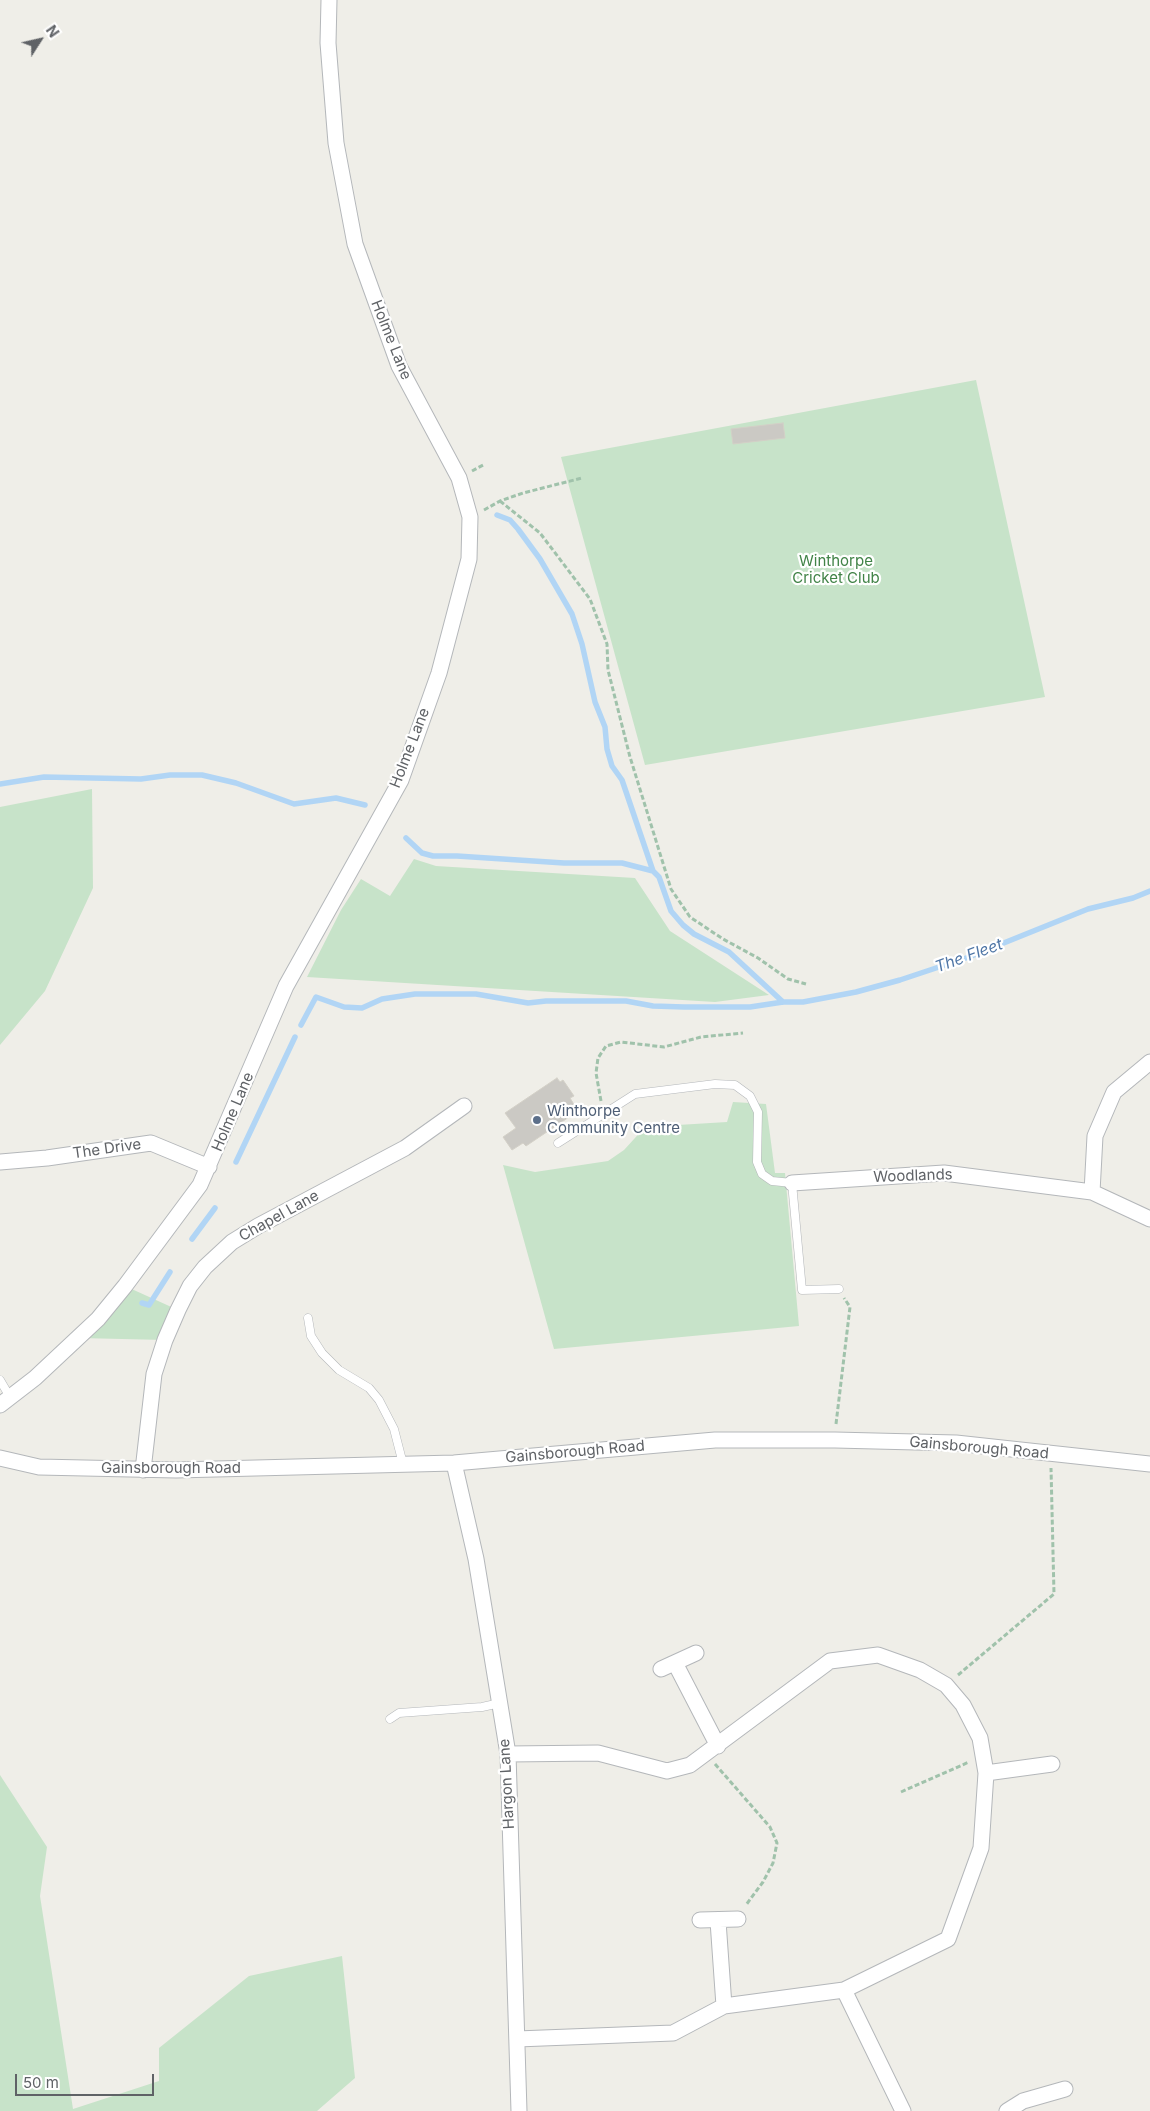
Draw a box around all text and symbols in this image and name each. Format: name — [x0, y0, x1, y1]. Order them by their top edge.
north arrow — [15, 15, 65, 65]
text: N — [43, 22, 63, 40]
street label: Holme Lane — [367, 298, 415, 382]
park label: Winthorpe Cricket Club — [792, 552, 880, 587]
street label: Holme Lane — [386, 705, 434, 791]
water label: The Fleet — [933, 935, 1005, 977]
street label: Holme Lane — [208, 1070, 258, 1154]
place label: Winthorpe Community Centre — [547, 1102, 680, 1137]
marker: Winthorpe Community Centre — [531, 1114, 543, 1126]
street label: The Drive — [72, 1135, 142, 1163]
street label: Woodlands — [873, 1166, 953, 1186]
street label: Chapel Lane — [236, 1187, 322, 1245]
street label: Gainsborough Road — [909, 1433, 1049, 1463]
street label: Gainsborough Road — [505, 1437, 645, 1467]
street label: Gainsborough Road — [101, 1459, 241, 1477]
street label: Hargon Lane — [496, 1738, 518, 1830]
scale bar — [18, 2064, 156, 2096]
text: 50 m — [23, 2073, 59, 2092]

